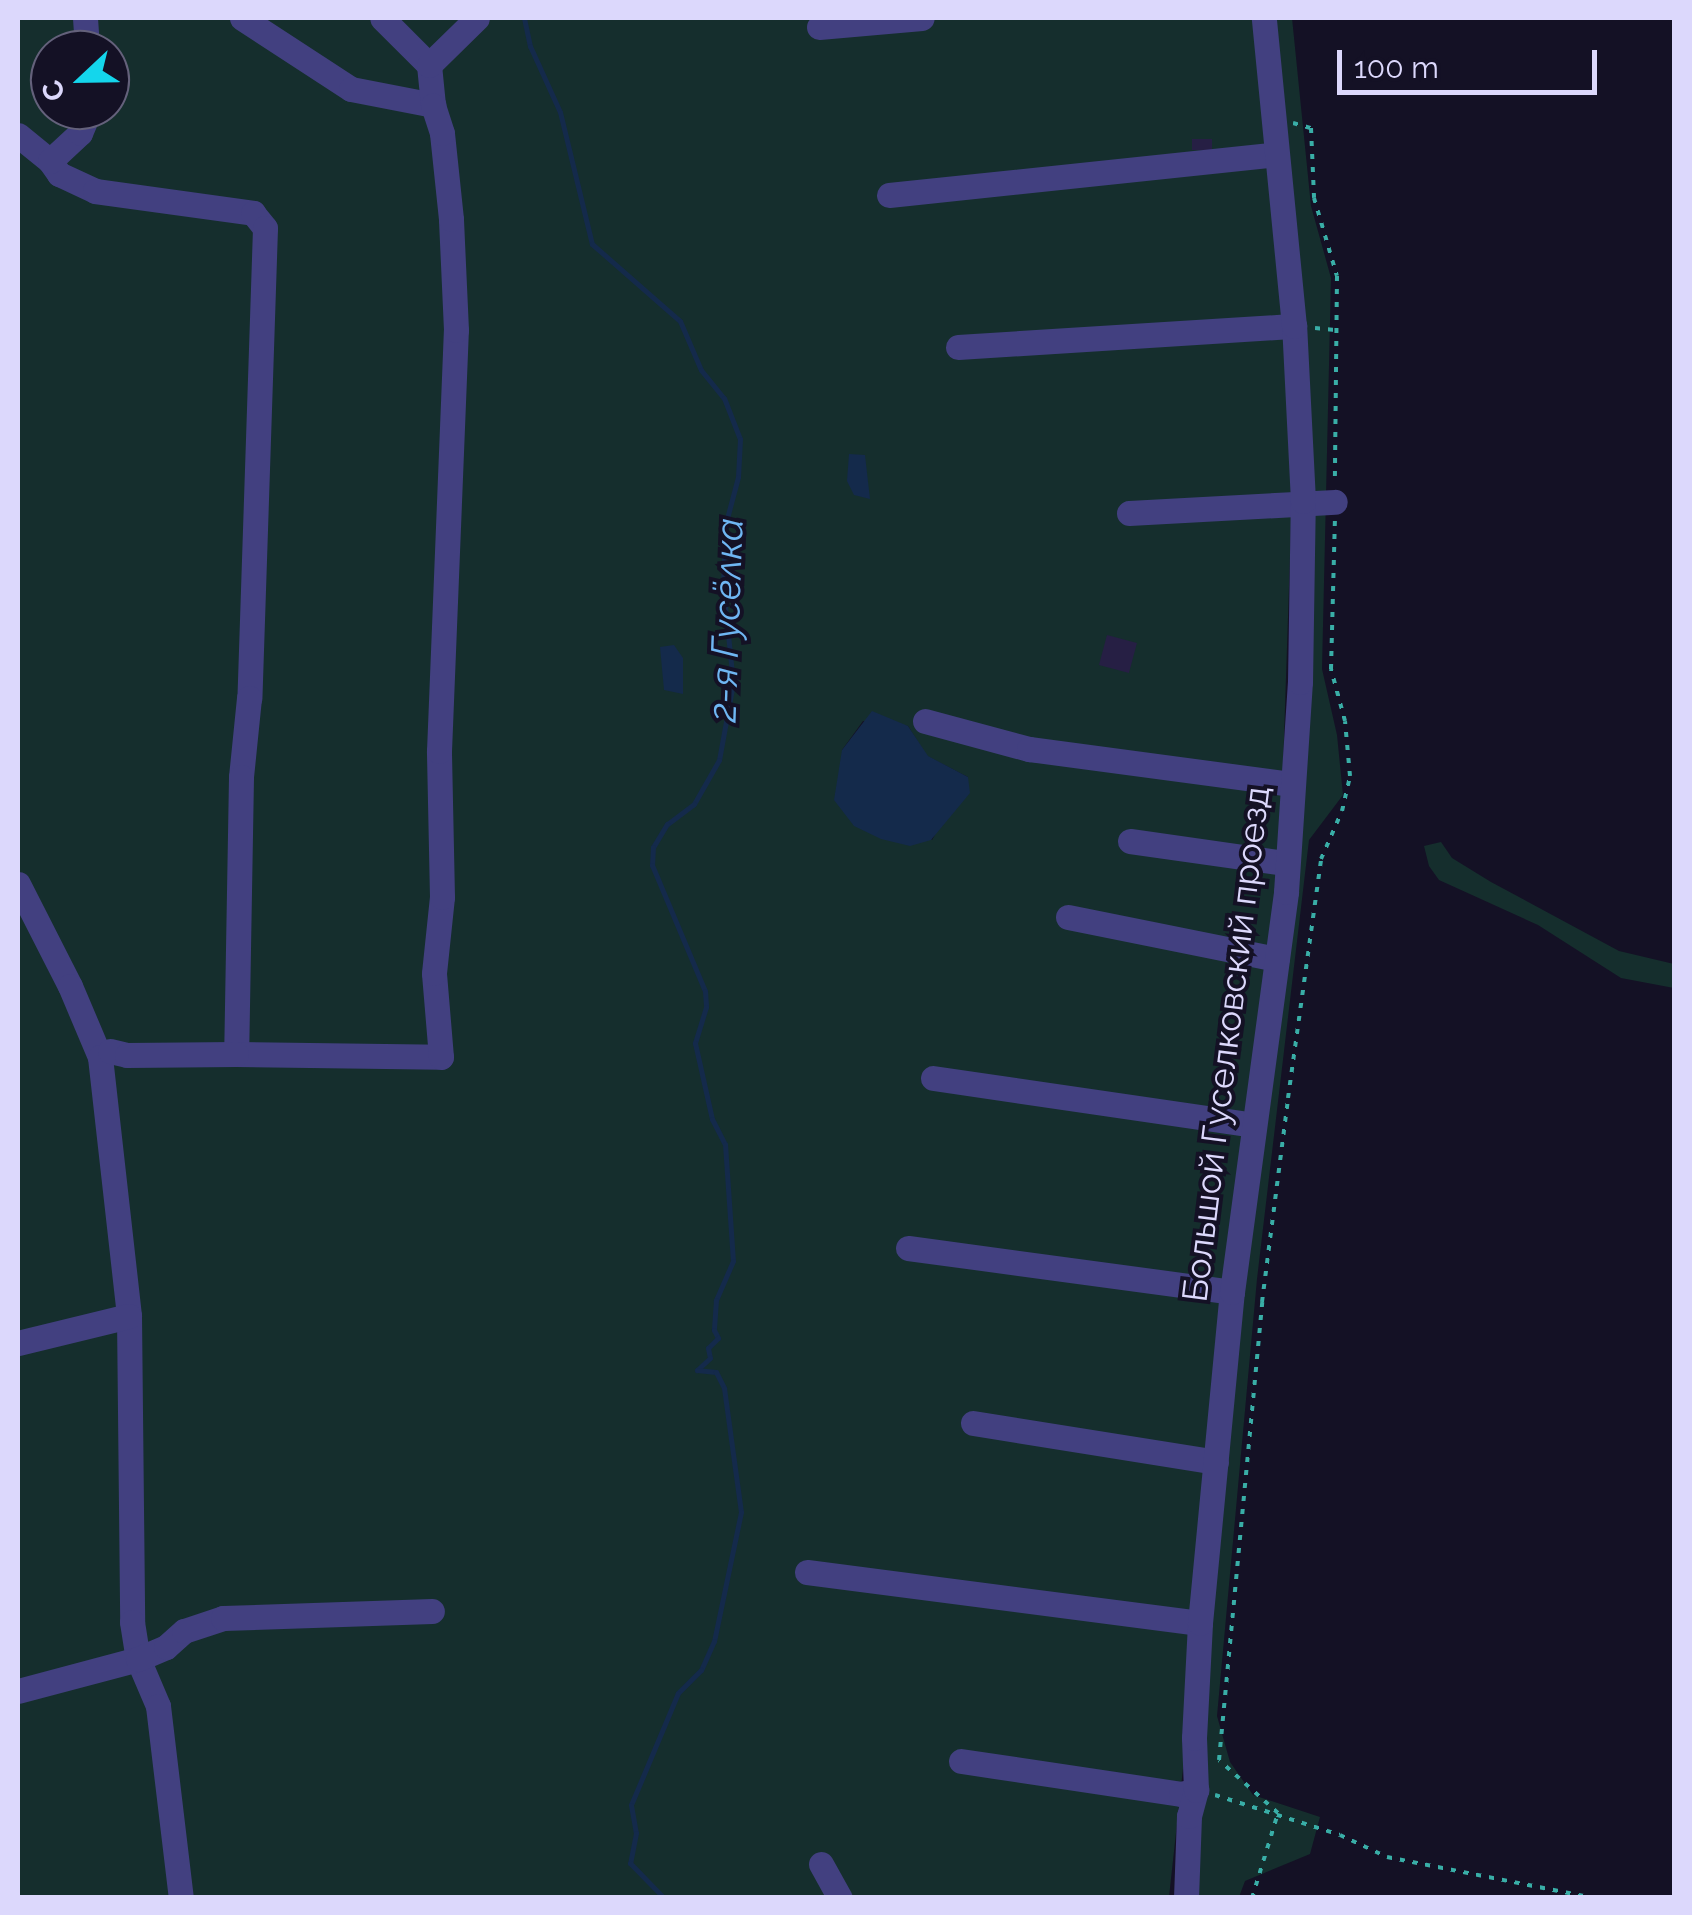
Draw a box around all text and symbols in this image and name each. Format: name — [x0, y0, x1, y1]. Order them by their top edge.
north arrow — [30, 30, 130, 130]
scale bar — [1342, 30, 1602, 92]
text: 100 m — [1354, 50, 1439, 85]
text: С — [35, 76, 72, 106]
water label: 2-я Гусёлка — [700, 517, 752, 723]
street label: Большой Гуселковский проезд — [1174, 784, 1278, 1304]

